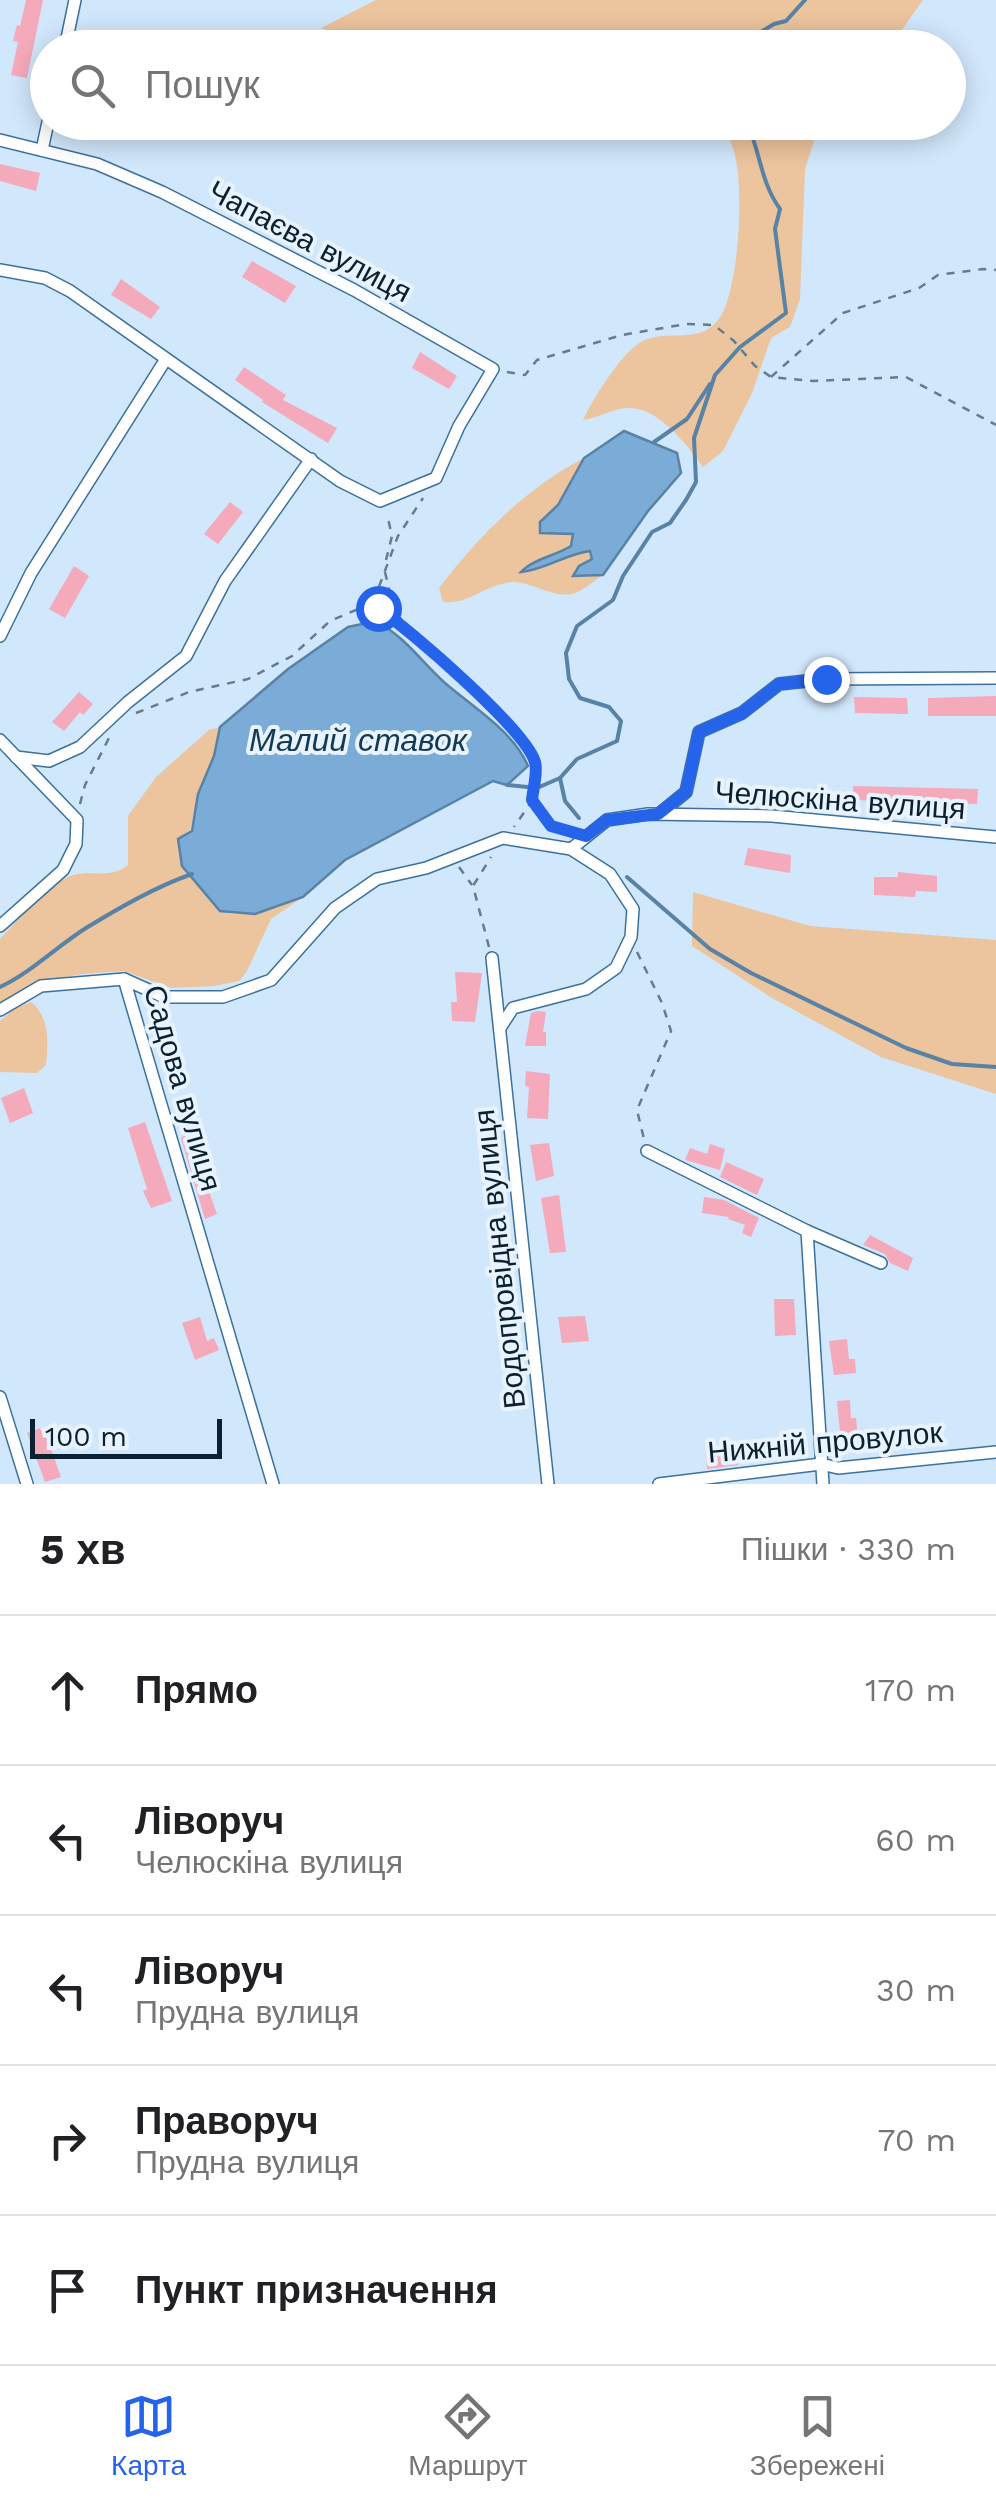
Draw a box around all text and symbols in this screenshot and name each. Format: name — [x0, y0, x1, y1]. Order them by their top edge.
search box — [30, 30, 966, 140]
icon: search — [65, 58, 120, 113]
text: Пошук — [145, 63, 260, 107]
street label: Чапаєва вулиця — [203, 173, 417, 309]
route start — [356, 586, 402, 632]
route end — [804, 657, 850, 703]
water label: Малий ставок — [249, 721, 469, 759]
street label: Челюскіна вулиця — [713, 774, 967, 826]
street label: Садова вулиця — [137, 981, 229, 1195]
street label: Водопровідна вулиця — [466, 1108, 532, 1410]
scale bar — [30, 1414, 222, 1458]
street label: Нижній провулок — [706, 1414, 945, 1470]
text: 100 m — [45, 1420, 127, 1453]
text: 5 хв — [40, 1525, 126, 1574]
text: Пішки · 330 m — [741, 1530, 956, 1568]
icon: ahead — [40, 1663, 95, 1718]
text: Прямо — [135, 1668, 258, 1712]
text: 170 m — [865, 1671, 956, 1709]
text: Ліворуч — [135, 1799, 284, 1843]
icon: left — [40, 1813, 95, 1868]
text: 60 m — [875, 1821, 956, 1859]
text: Челюскіна вулиця — [135, 1843, 403, 1881]
text: Ліворуч — [135, 1949, 284, 1993]
icon: left — [40, 1963, 95, 2018]
text: 30 m — [876, 1971, 956, 2009]
text: Прудна вулиця — [135, 1993, 359, 2031]
text: Праворуч — [135, 2099, 319, 2143]
icon: right — [40, 2113, 95, 2168]
text: 70 m — [877, 2121, 956, 2159]
text: Прудна вулиця — [135, 2143, 359, 2181]
icon: arrive — [40, 2263, 95, 2318]
text: Пункт призначення — [135, 2268, 498, 2312]
tab: Карта — [111, 2389, 186, 2482]
tab: Маршрут — [408, 2389, 528, 2482]
tab: Збережені — [750, 2389, 885, 2482]

